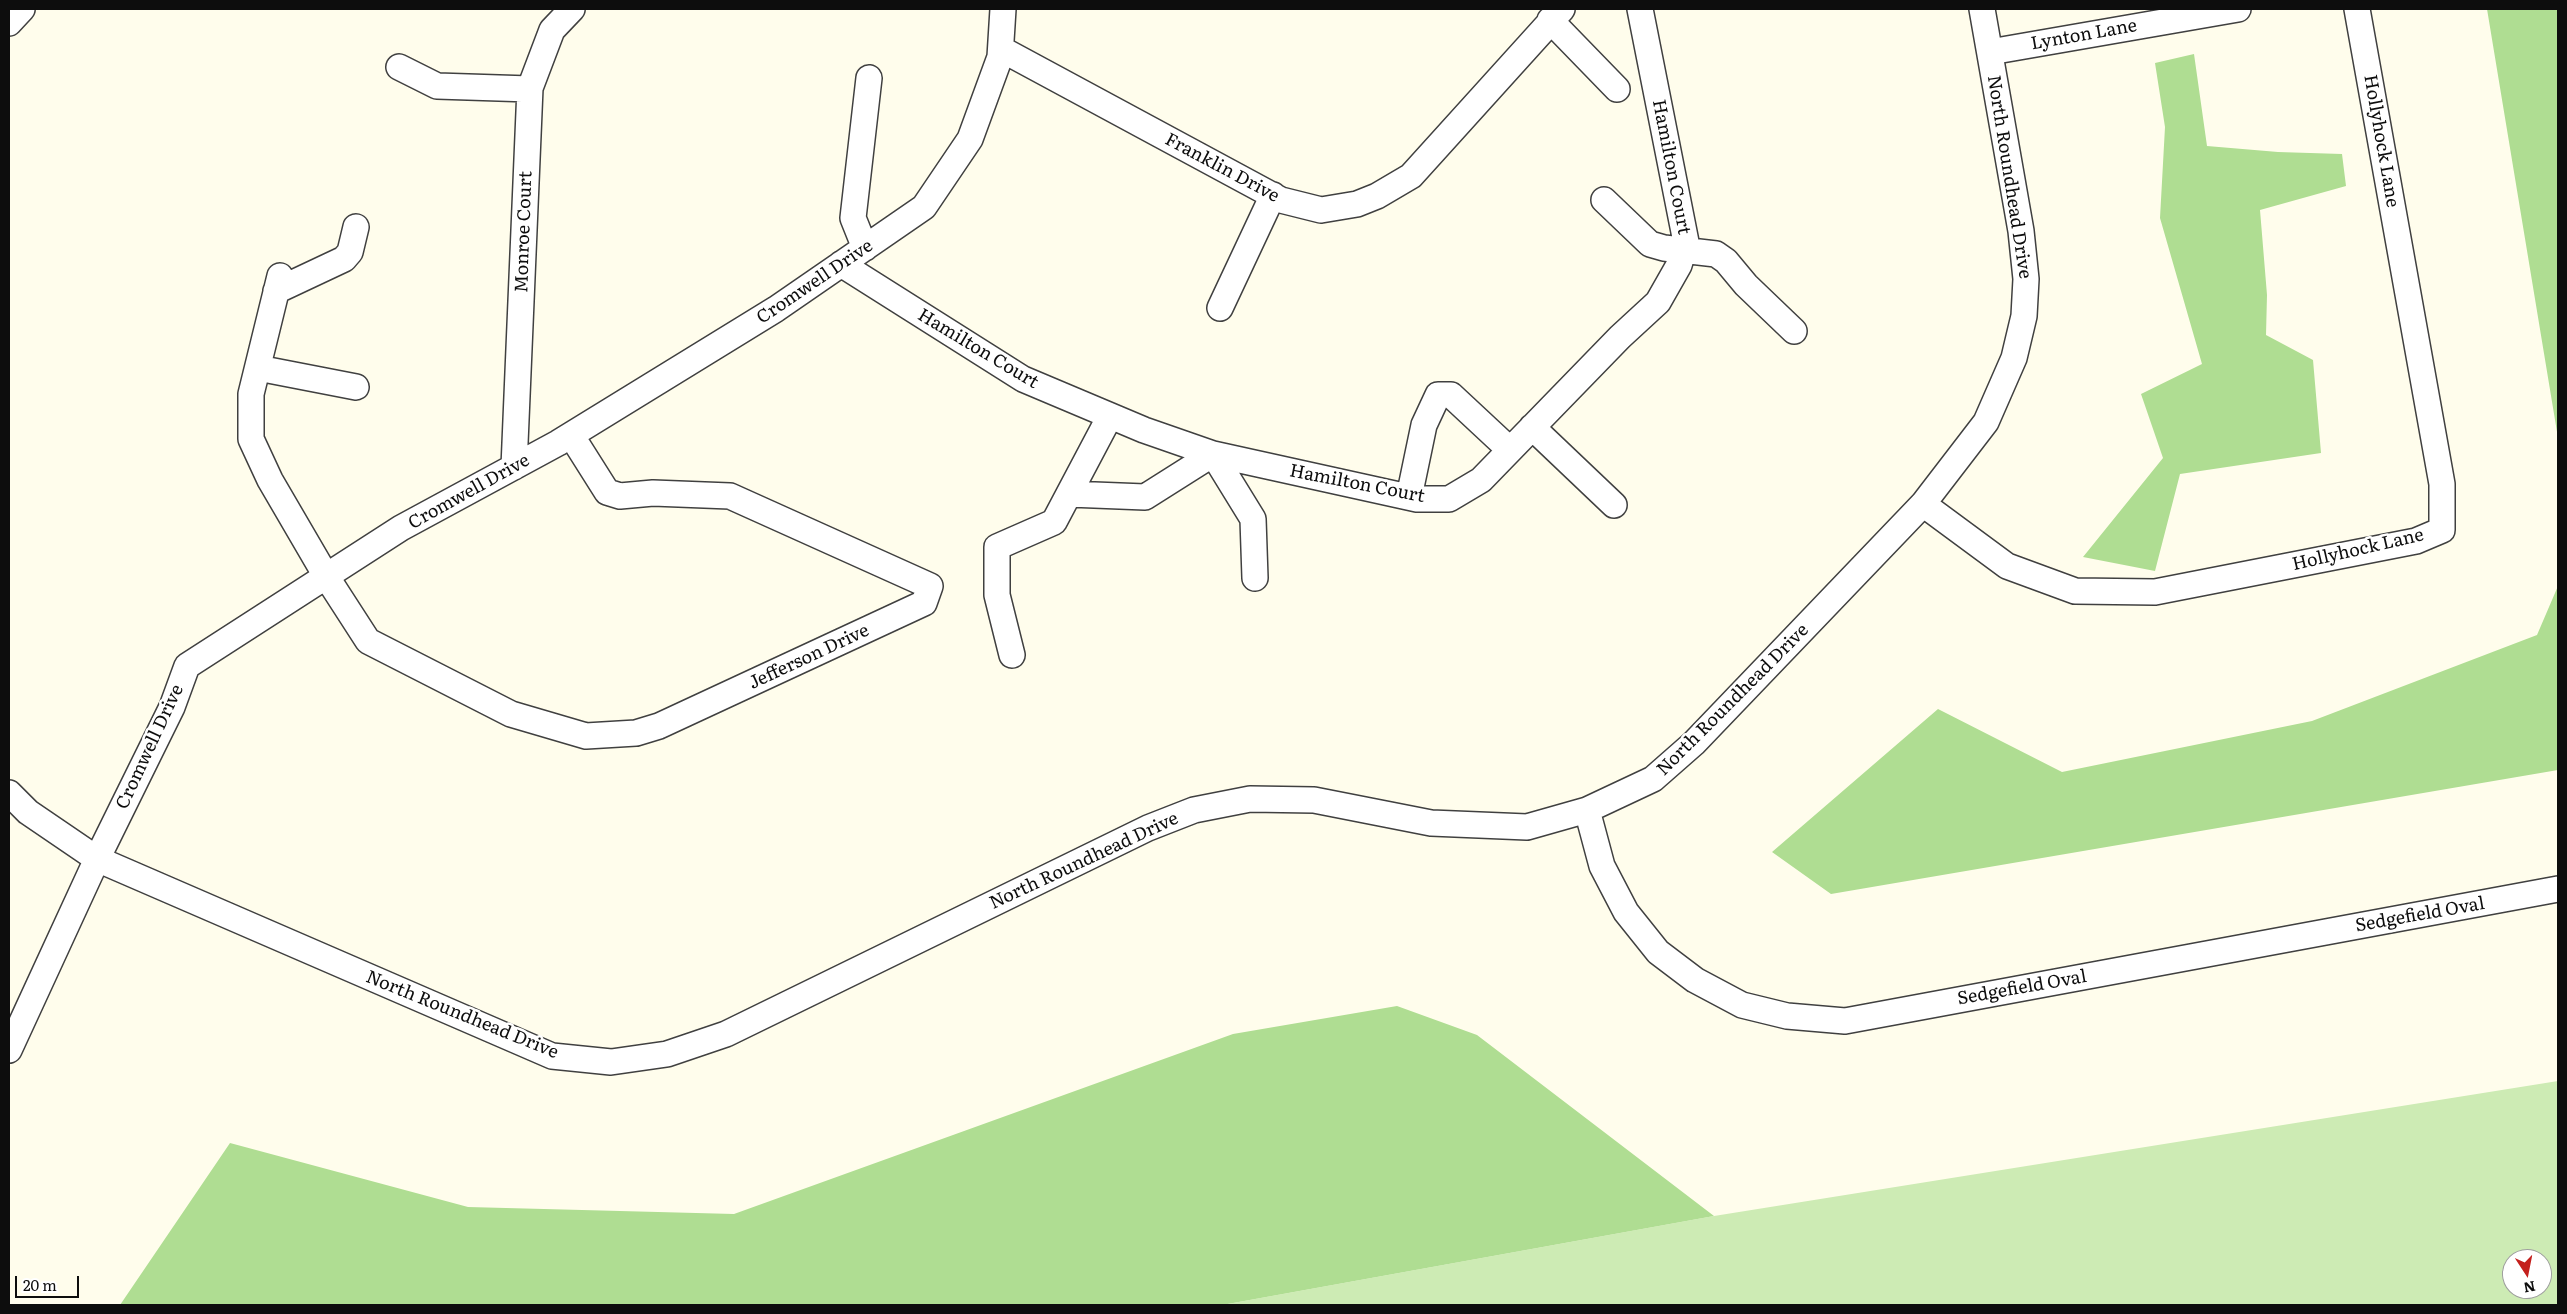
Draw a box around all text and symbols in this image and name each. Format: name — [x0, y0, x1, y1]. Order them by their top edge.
street label: Lynton Lane — [2029, 15, 2139, 55]
street label: Hollyhock Lane — [2359, 73, 2403, 209]
street label: North Roundhead Drive — [1982, 74, 2036, 280]
street label: Hamilton Court — [1647, 98, 1695, 236]
street label: Franklin Drive — [1161, 129, 1283, 207]
street label: Monroe Court — [511, 171, 537, 293]
street label: Cromwell Drive — [753, 235, 877, 329]
street label: Hamilton Court — [914, 304, 1042, 394]
street label: Cromwell Drive — [405, 450, 533, 534]
street label: Hamilton Court — [1288, 460, 1426, 508]
street label: Hollyhock Lane — [2290, 524, 2426, 576]
street label: Jefferson Drive — [745, 620, 873, 694]
street label: North Roundhead Drive — [1653, 620, 1813, 780]
street label: Cromwell Drive — [112, 681, 188, 813]
street label: North Roundhead Drive — [986, 808, 1182, 914]
street label: Sedgefield Oval — [2354, 893, 2486, 937]
street label: North Roundhead Drive — [363, 966, 561, 1064]
street label: Sedgefield Oval — [1956, 966, 2088, 1010]
north arrow — [2502, 1249, 2552, 1299]
scale bar — [18, 1266, 81, 1298]
text: 20 m — [23, 1273, 57, 1296]
text: N — [2522, 1277, 2537, 1299]

